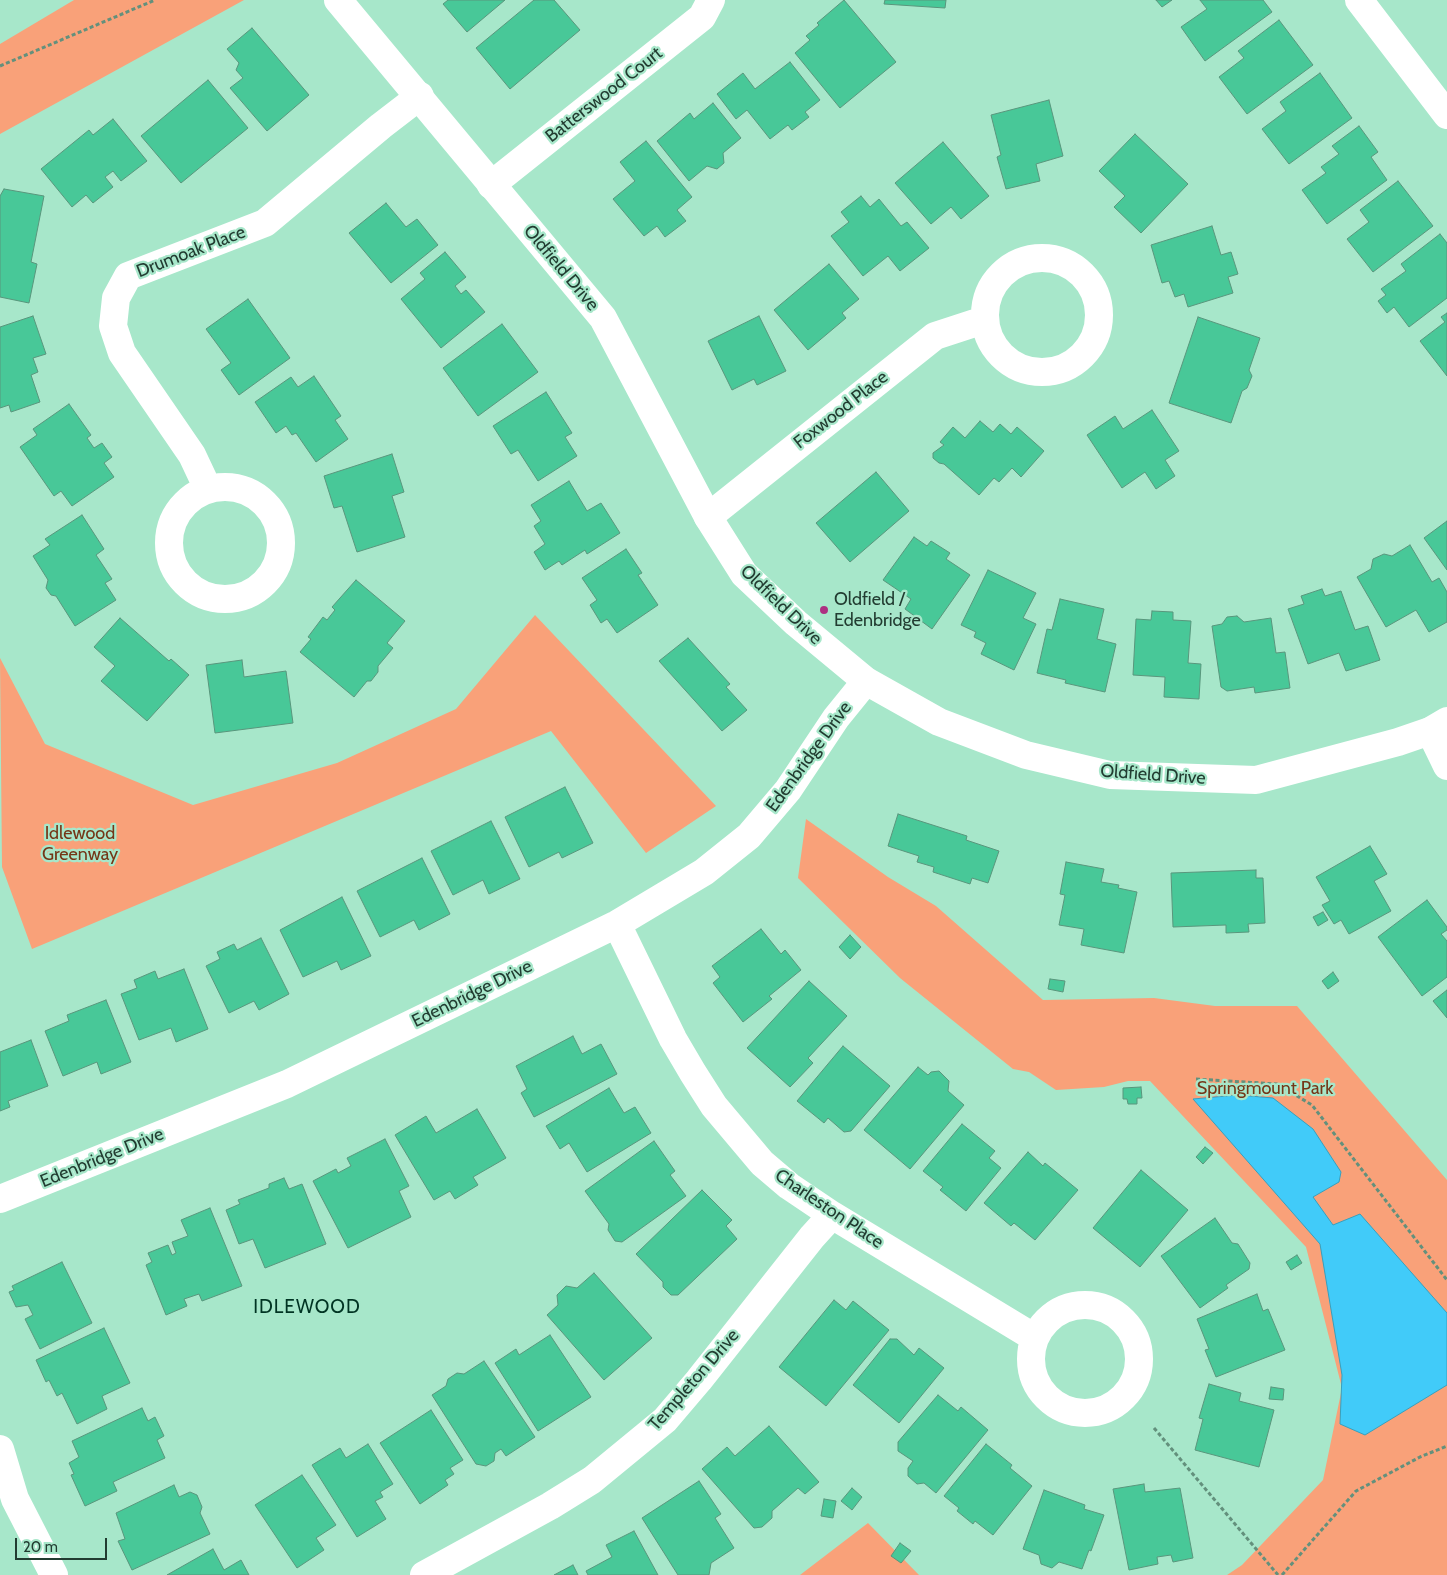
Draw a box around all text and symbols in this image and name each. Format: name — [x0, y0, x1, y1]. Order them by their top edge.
street label: Batterswood Court — [541, 43, 667, 147]
street label: Drumoak Place — [134, 221, 248, 283]
street label: Oldfield Drive — [519, 221, 603, 315]
street label: Foxwood Place — [789, 366, 893, 454]
street label: Oldfield Drive — [736, 561, 826, 649]
place label: Oldfield / Edenbridge — [834, 589, 921, 632]
marker: Oldfield / Edenbridge — [818, 604, 830, 616]
street label: Edenbridge Drive — [762, 698, 856, 816]
street label: Oldfield Drive — [1100, 761, 1206, 789]
park label: Idlewood Greenway — [42, 823, 118, 866]
street label: Edenbridge Drive — [408, 956, 536, 1032]
park label: Springmount Park — [1197, 1078, 1333, 1100]
street label: Edenbridge Drive — [37, 1123, 167, 1193]
street label: Charleston Place — [771, 1165, 887, 1253]
district label: IDLEWOOD — [252, 1296, 362, 1318]
street label: Templeton Drive — [644, 1325, 744, 1435]
scale bar — [18, 1528, 110, 1560]
text: 20 m — [23, 1538, 58, 1556]

